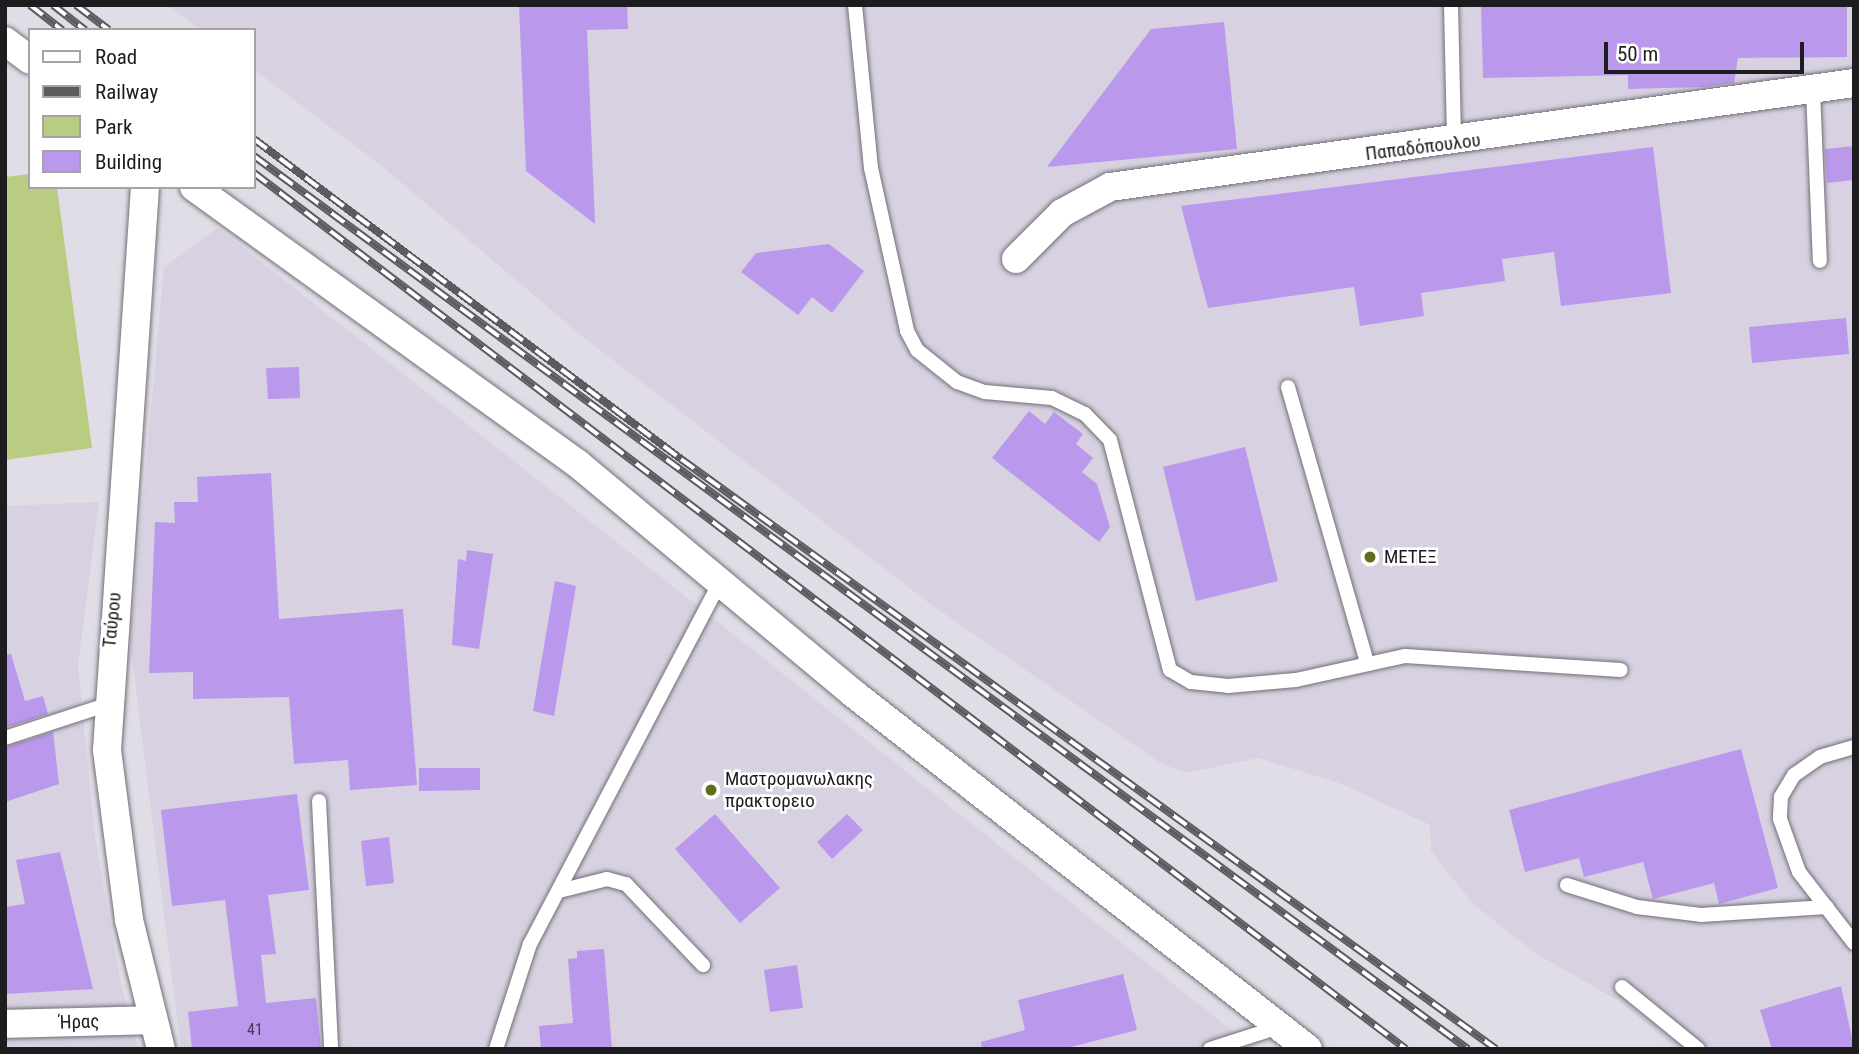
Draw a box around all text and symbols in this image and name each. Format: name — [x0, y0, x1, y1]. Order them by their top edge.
legend — [28, 28, 256, 189]
scale bar — [1607, 28, 1806, 72]
text: 50 m — [1617, 42, 1658, 66]
text: Road — [95, 45, 137, 69]
text: Railway — [95, 80, 158, 104]
text: Park — [95, 115, 132, 139]
street label: Παπαδόπουλου — [1364, 129, 1482, 165]
text: Building — [95, 150, 162, 174]
place label: ΜΕΤΕΞ — [1384, 546, 1437, 568]
marker: ΜΕΤΕΞ — [1362, 549, 1378, 565]
street label: Ταύρου — [98, 591, 126, 649]
place label: Μαστρομανωλακης πρακτορειο — [725, 768, 873, 812]
marker: Μαστρομανωλακης πρακτορειο — [703, 782, 719, 798]
street label: Ήρας — [58, 1010, 100, 1034]
house number: 41 — [247, 1020, 263, 1040]

